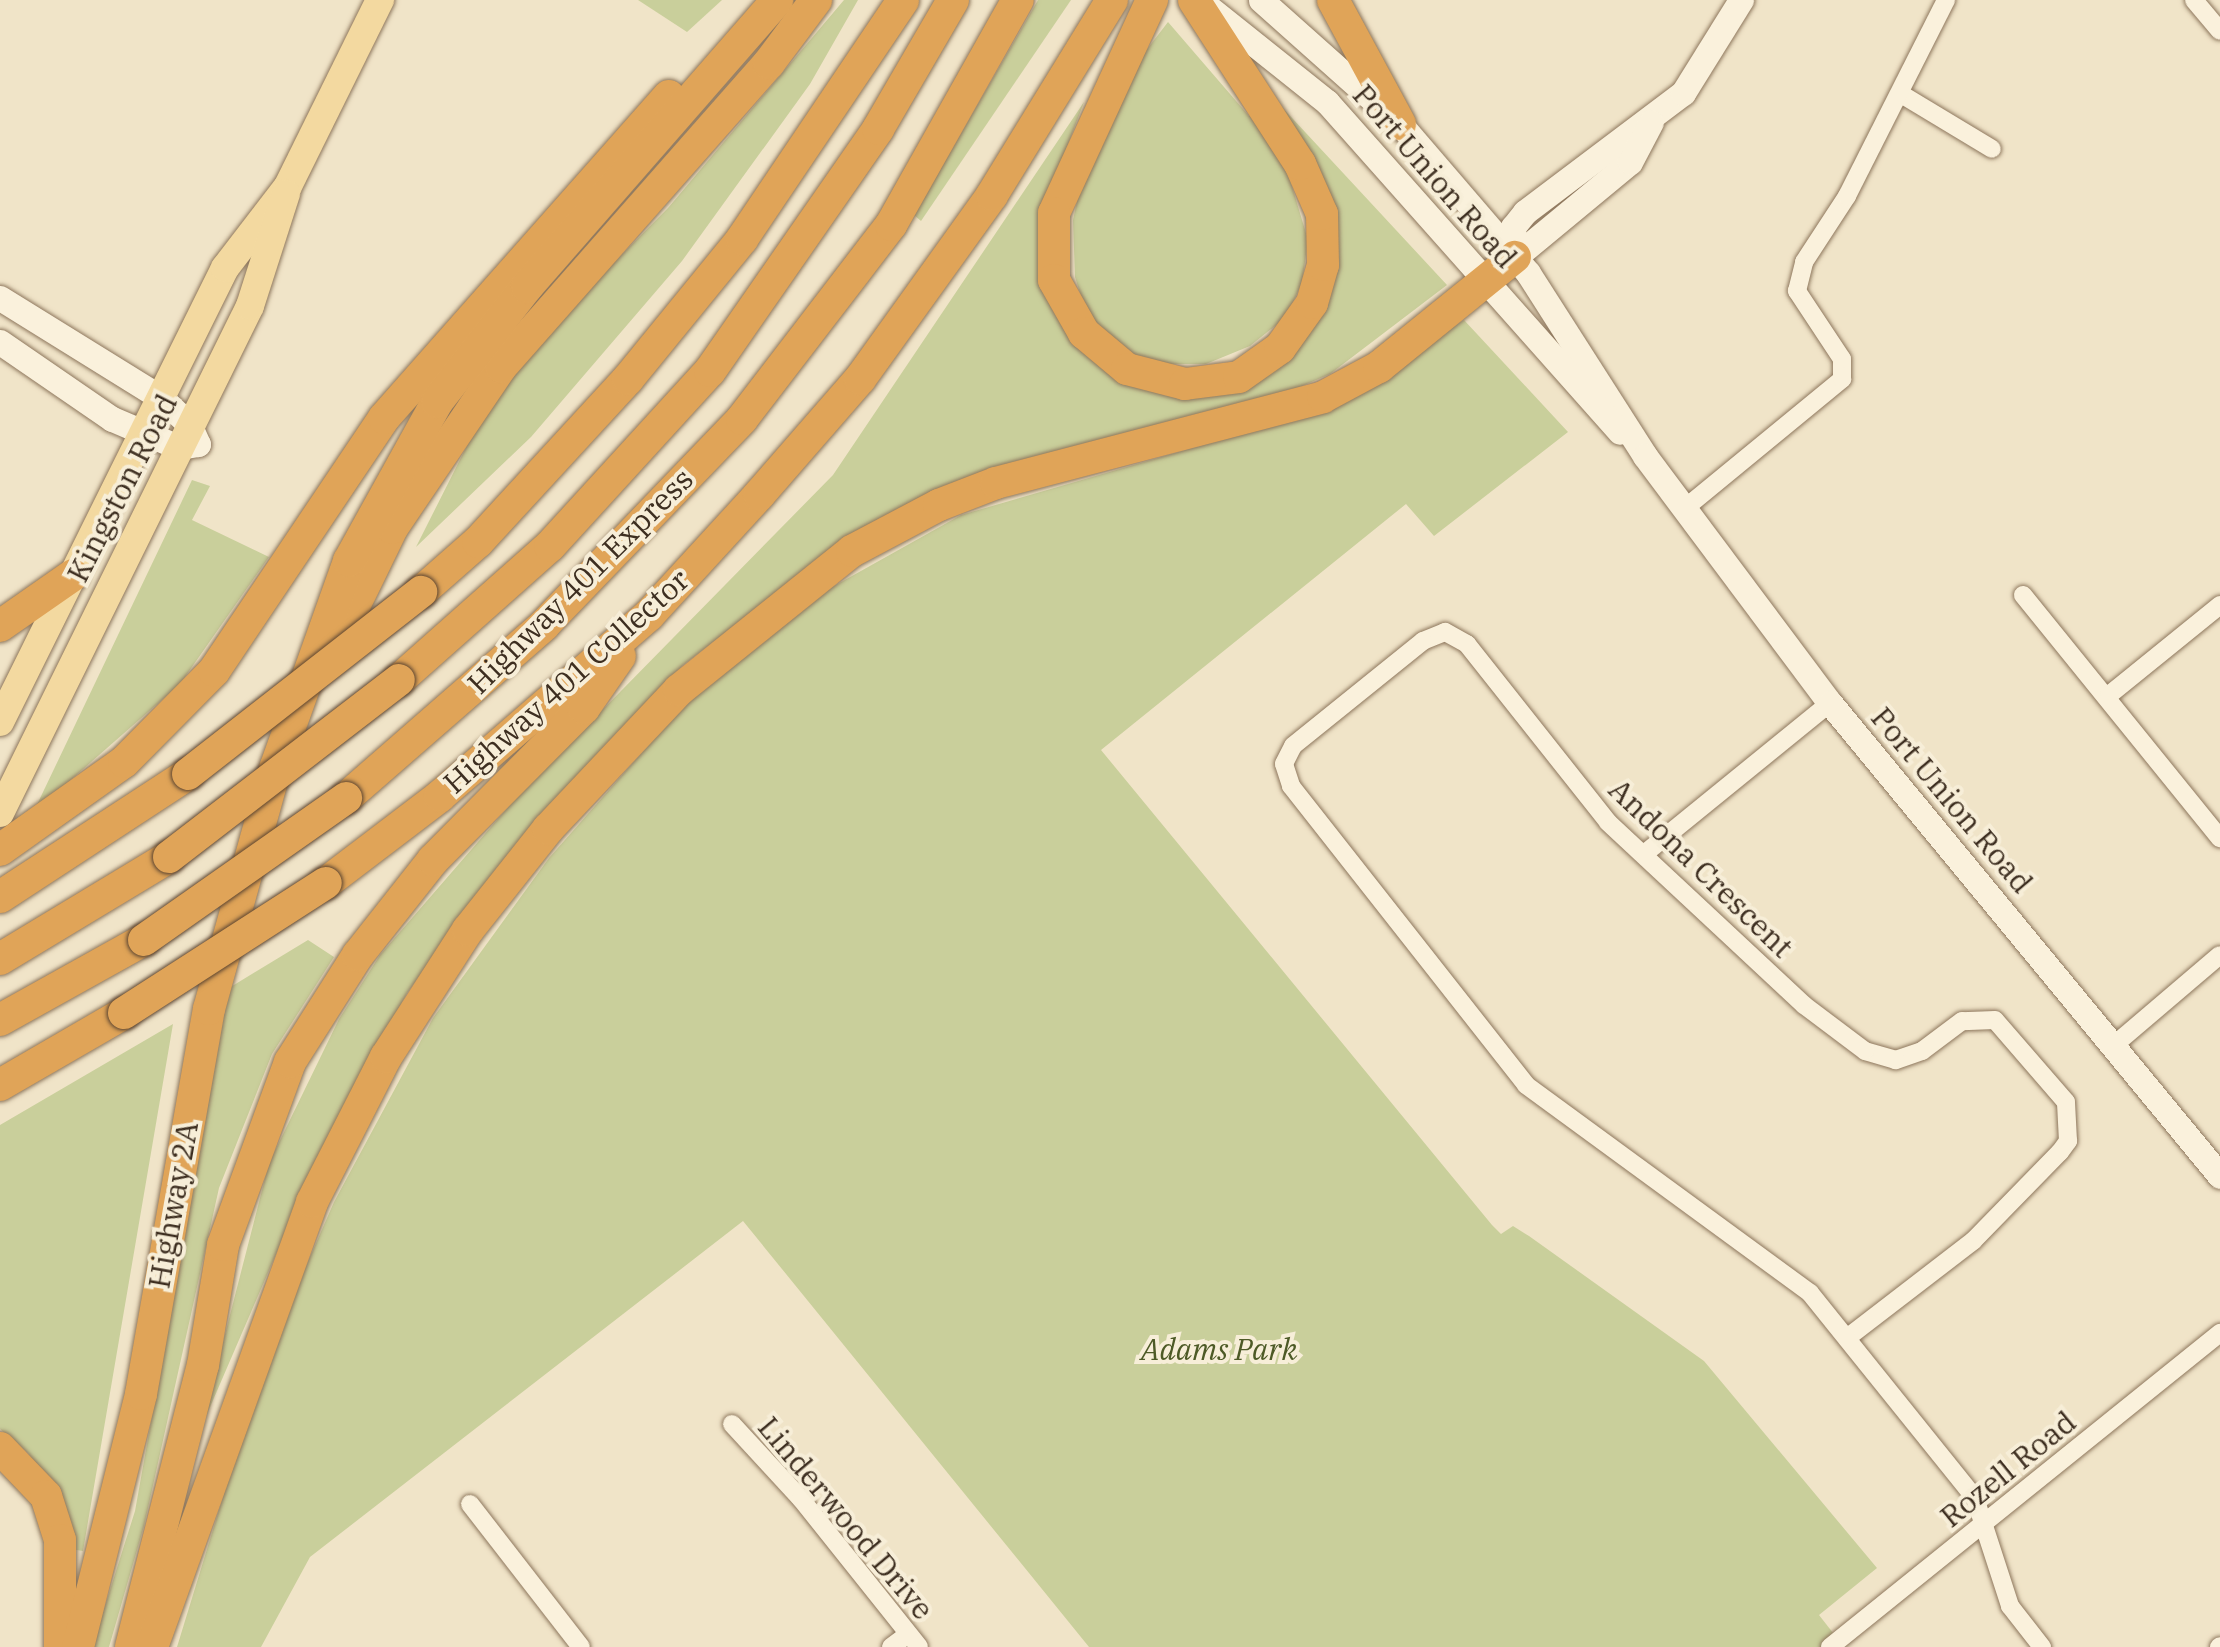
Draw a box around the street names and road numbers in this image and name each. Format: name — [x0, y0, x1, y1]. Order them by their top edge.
street label: Port Union Road — [1345, 77, 1525, 275]
street label: Kingston Road — [59, 388, 185, 588]
street label: Highway 401 Express — [460, 461, 700, 701]
street label: Highway 401 Collector — [436, 561, 696, 801]
street label: Port Union Road — [1864, 700, 2040, 900]
street label: Andona Crescent — [1602, 771, 1800, 965]
street label: Highway 2A — [141, 1119, 205, 1291]
street label: Rozell Road — [1933, 1403, 2083, 1535]
street label: Linderwood Drive — [751, 1409, 941, 1627]

